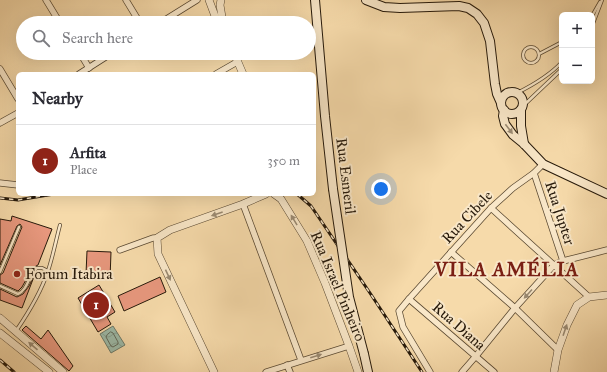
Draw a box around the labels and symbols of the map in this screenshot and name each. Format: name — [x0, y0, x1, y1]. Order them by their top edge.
one-way arrow — [505, 124, 513, 135]
street label: Rua Esmeril — [332, 137, 360, 216]
your location — [371, 179, 391, 199]
street label: Rua Jupter — [540, 179, 579, 248]
street label: Rua Cibele — [438, 187, 496, 247]
one-way arrow — [211, 211, 223, 217]
one-way arrow — [290, 215, 298, 225]
street label: Rua Israel Pinheiro — [307, 228, 369, 344]
district label: VILA AMÉLIA — [434, 256, 579, 281]
place label: Forum Itabira — [25, 265, 113, 283]
marker: Forum Itabira — [12, 269, 22, 279]
one-way arrow — [165, 269, 171, 281]
one-way arrow — [523, 289, 533, 299]
pin: 1 — [83, 290, 109, 320]
street label: Rua Diana — [429, 298, 490, 354]
one-way arrow — [563, 323, 569, 335]
one-way arrow — [28, 342, 39, 351]
one-way arrow — [310, 353, 322, 359]

